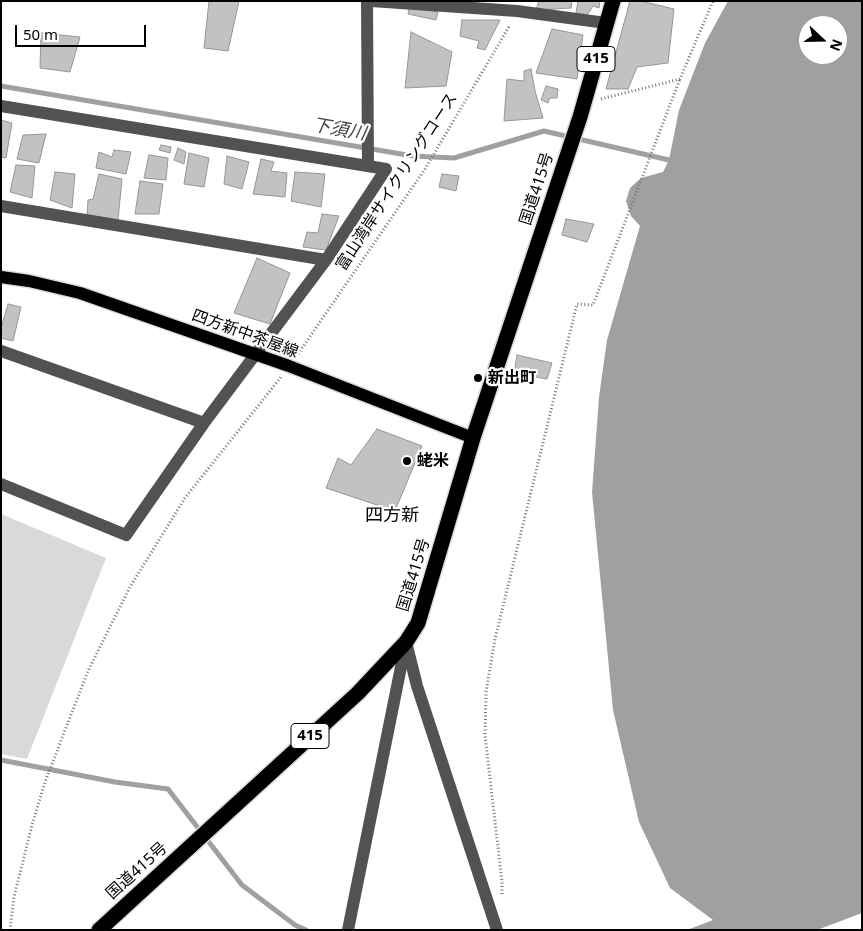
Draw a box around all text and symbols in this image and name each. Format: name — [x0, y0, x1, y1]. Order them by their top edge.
scale bar — [18, 15, 149, 47]
north arrow — [798, 15, 848, 65]
text: 50 m — [23, 24, 58, 44]
text: N — [826, 36, 847, 54]
road number: 415 — [577, 46, 615, 72]
street label: 富山湾岸サイクリングコース — [332, 90, 462, 274]
water label: 下須川 — [311, 115, 367, 145]
street label: 国道415号 — [516, 150, 558, 228]
street label: 四方新中茶屋線 — [189, 306, 301, 362]
place label: 新出町 — [488, 368, 536, 388]
marker: 新出町 — [472, 372, 484, 384]
place label: 蛯米 — [417, 451, 449, 471]
marker: 蛯米 — [401, 455, 413, 467]
district label: 四方新 — [365, 505, 419, 527]
street label: 国道415号 — [394, 536, 434, 614]
road number: 415 — [291, 724, 329, 748]
street label: 国道415号 — [103, 839, 171, 903]

